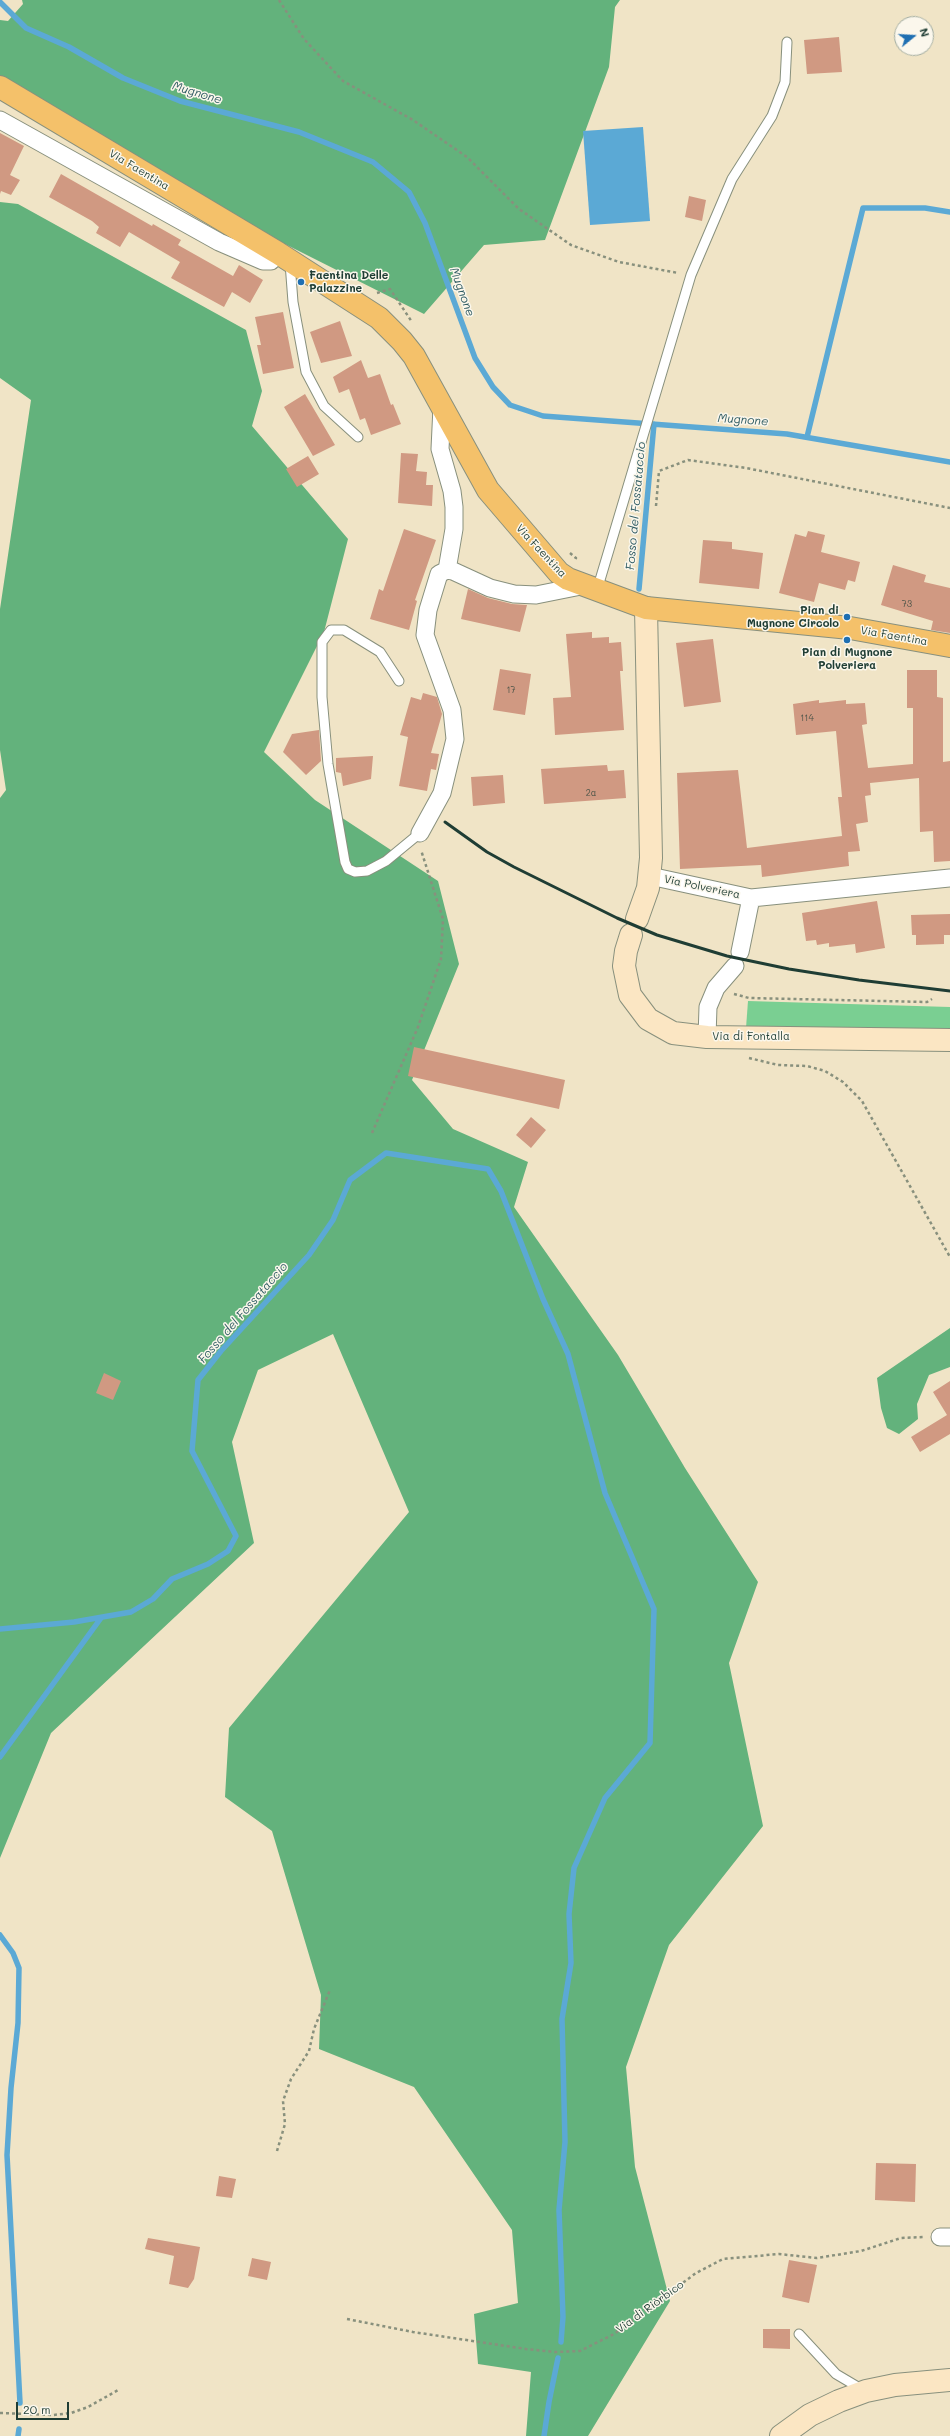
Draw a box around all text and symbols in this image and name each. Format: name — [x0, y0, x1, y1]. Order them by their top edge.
north arrow — [894, 16, 934, 56]
text: N — [917, 26, 933, 39]
water label: Mugnone — [171, 79, 223, 107]
street label: Via Faentina — [107, 147, 171, 193]
water label: Mugnone — [447, 266, 477, 318]
place label: Faentina Delle Palazzine — [309, 269, 388, 295]
marker: Faentina Delle Palazzine — [296, 277, 306, 287]
water label: Mugnone — [717, 411, 769, 429]
water label: Fosso del Fossataccio — [623, 441, 649, 571]
street label: Via Faentina — [513, 522, 569, 580]
house number: 73 — [902, 599, 912, 609]
place label: Pian di Mugnone Circolo — [747, 604, 839, 630]
marker: Pian di Mugnone Circolo — [842, 612, 852, 622]
street label: Via Faentina — [859, 624, 929, 648]
marker: Pian di Mugnone Polveriera — [842, 635, 852, 645]
place label: Pian di Mugnone Polveriera — [802, 646, 892, 672]
house number: 17 — [506, 685, 516, 695]
house number: 114 — [800, 713, 814, 723]
house number: 2a — [586, 788, 596, 798]
street label: Via Polveriera — [663, 872, 741, 902]
street label: Via di Fontalla — [712, 1030, 790, 1044]
water label: Fosso del Fossataccio — [195, 1260, 291, 1366]
street label: Via di Riòrbico — [614, 2278, 686, 2336]
scale bar — [18, 2394, 71, 2420]
text: 20 m — [23, 2401, 51, 2417]

